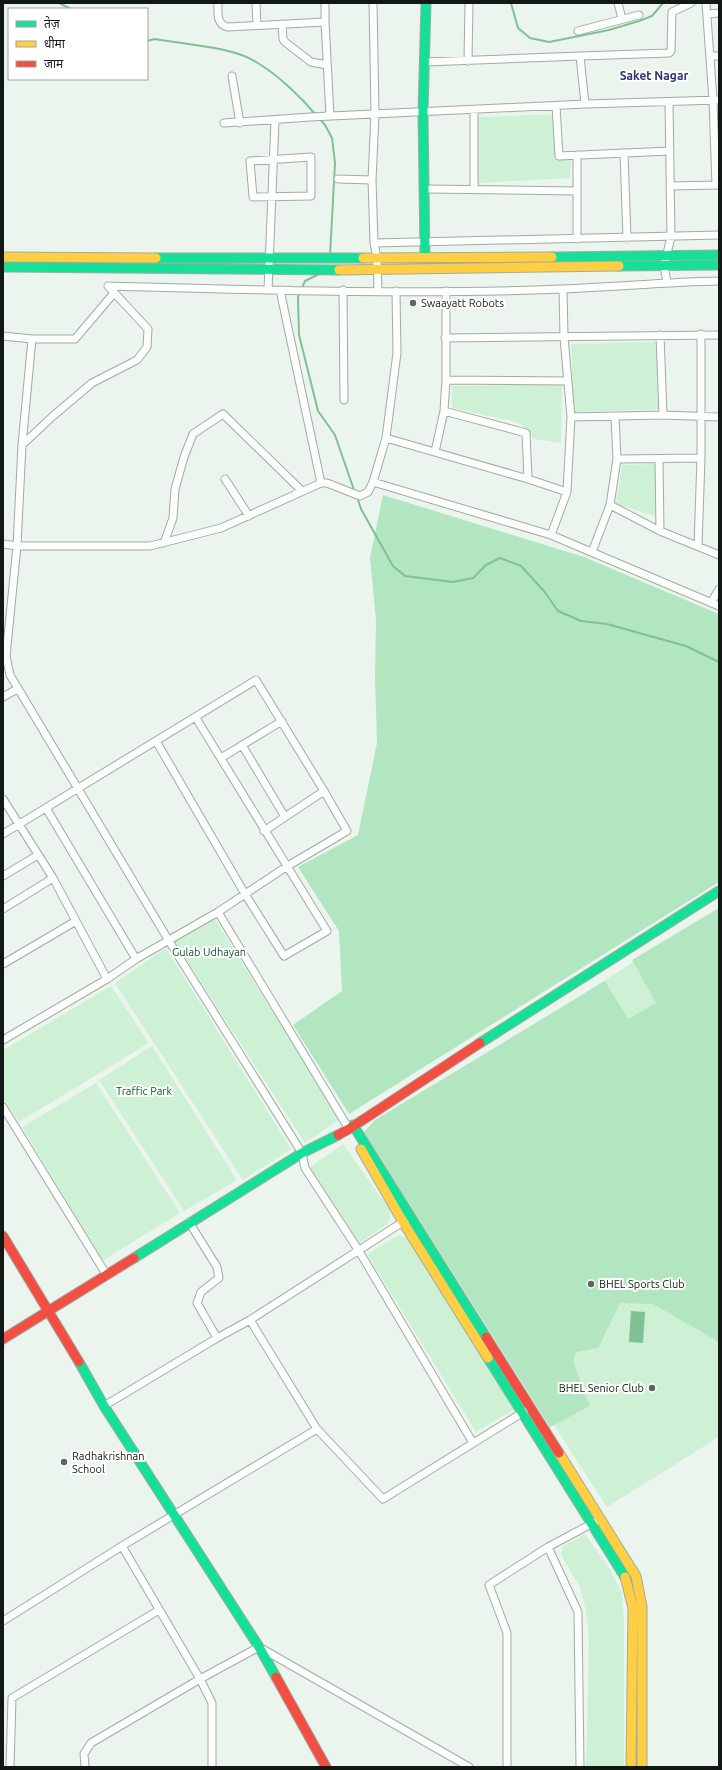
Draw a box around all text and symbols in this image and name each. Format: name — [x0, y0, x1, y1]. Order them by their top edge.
legend — [8, 8, 148, 80]
text: तेज़ — [44, 16, 61, 30]
text: धीमा — [44, 36, 66, 50]
text: जाम — [44, 57, 64, 70]
district label: Saket Nagar — [620, 69, 688, 82]
place label: Swaayatt Robots — [421, 297, 504, 309]
marker: Swaayatt Robots — [408, 298, 418, 308]
park label: Gulab Udhayan — [172, 946, 246, 958]
park label: Traffic Park — [116, 1085, 172, 1097]
place label: BHEL Sports Club — [599, 1278, 685, 1290]
marker: BHEL Sports Club — [586, 1279, 596, 1289]
place label: BHEL Senior Club — [559, 1382, 644, 1394]
marker: BHEL Senior Club — [647, 1383, 657, 1393]
place label: Radhakrishnan School — [72, 1450, 145, 1475]
marker: Radhakrishnan School — [59, 1457, 69, 1467]

